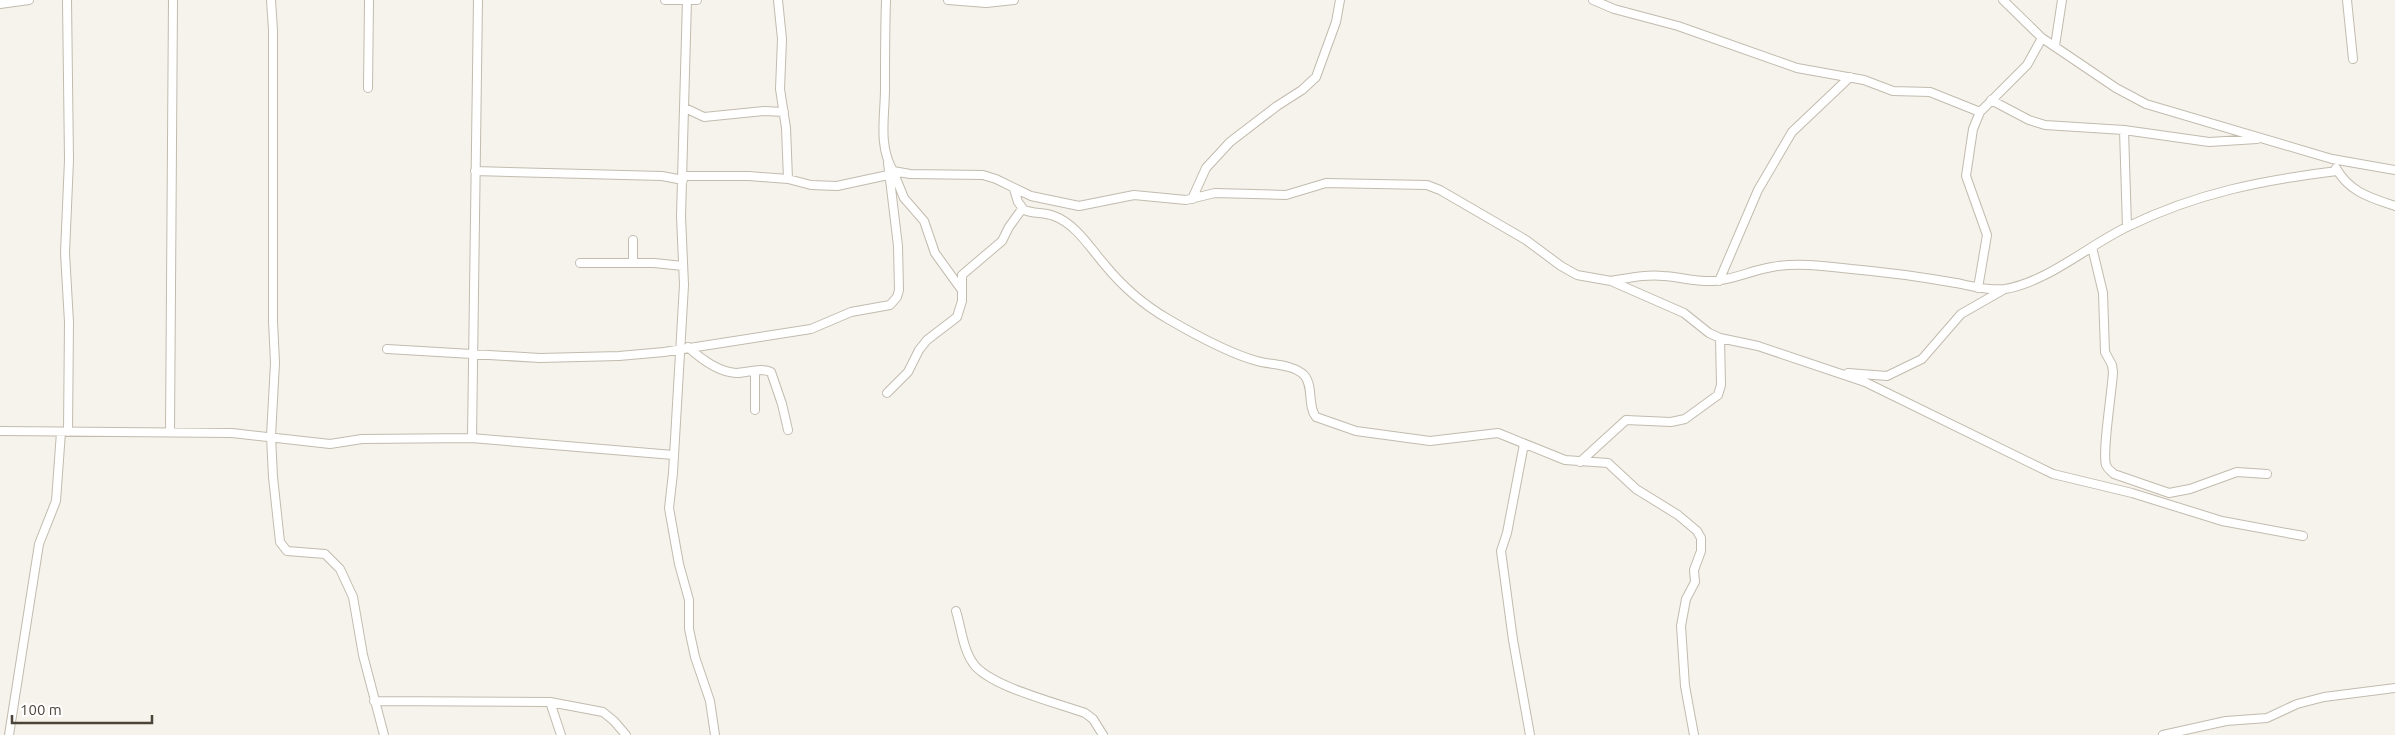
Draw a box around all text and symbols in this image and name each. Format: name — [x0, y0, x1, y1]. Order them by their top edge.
scale bar — [12, 692, 152, 724]
text: 100 m — [20, 701, 62, 718]

